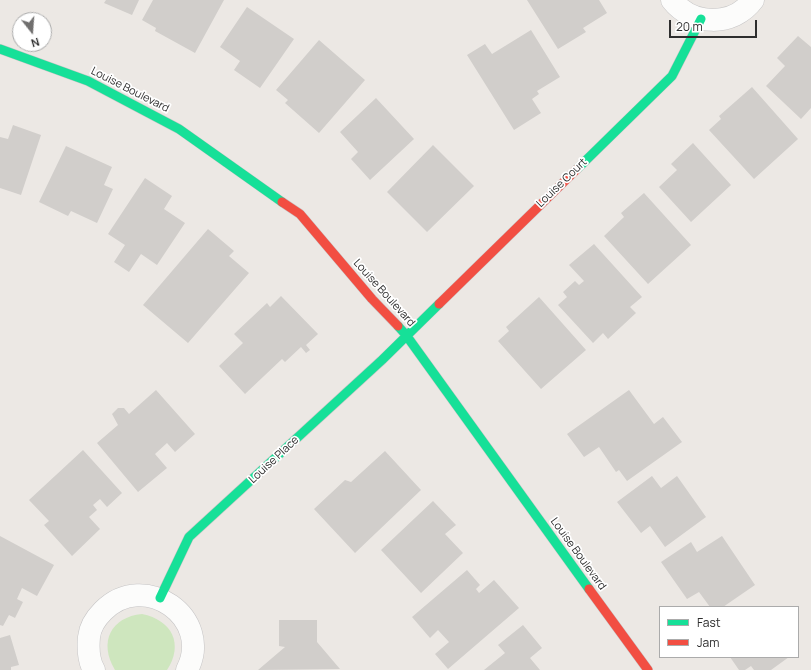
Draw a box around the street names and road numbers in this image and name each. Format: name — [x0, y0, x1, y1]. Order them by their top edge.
street label: Louise Boulevard — [89, 65, 171, 115]
street label: Louise Court — [534, 156, 590, 210]
street label: Louise Boulevard — [350, 257, 418, 329]
street label: Louise Place — [246, 434, 302, 486]
street label: Louise Boulevard — [547, 515, 609, 593]

